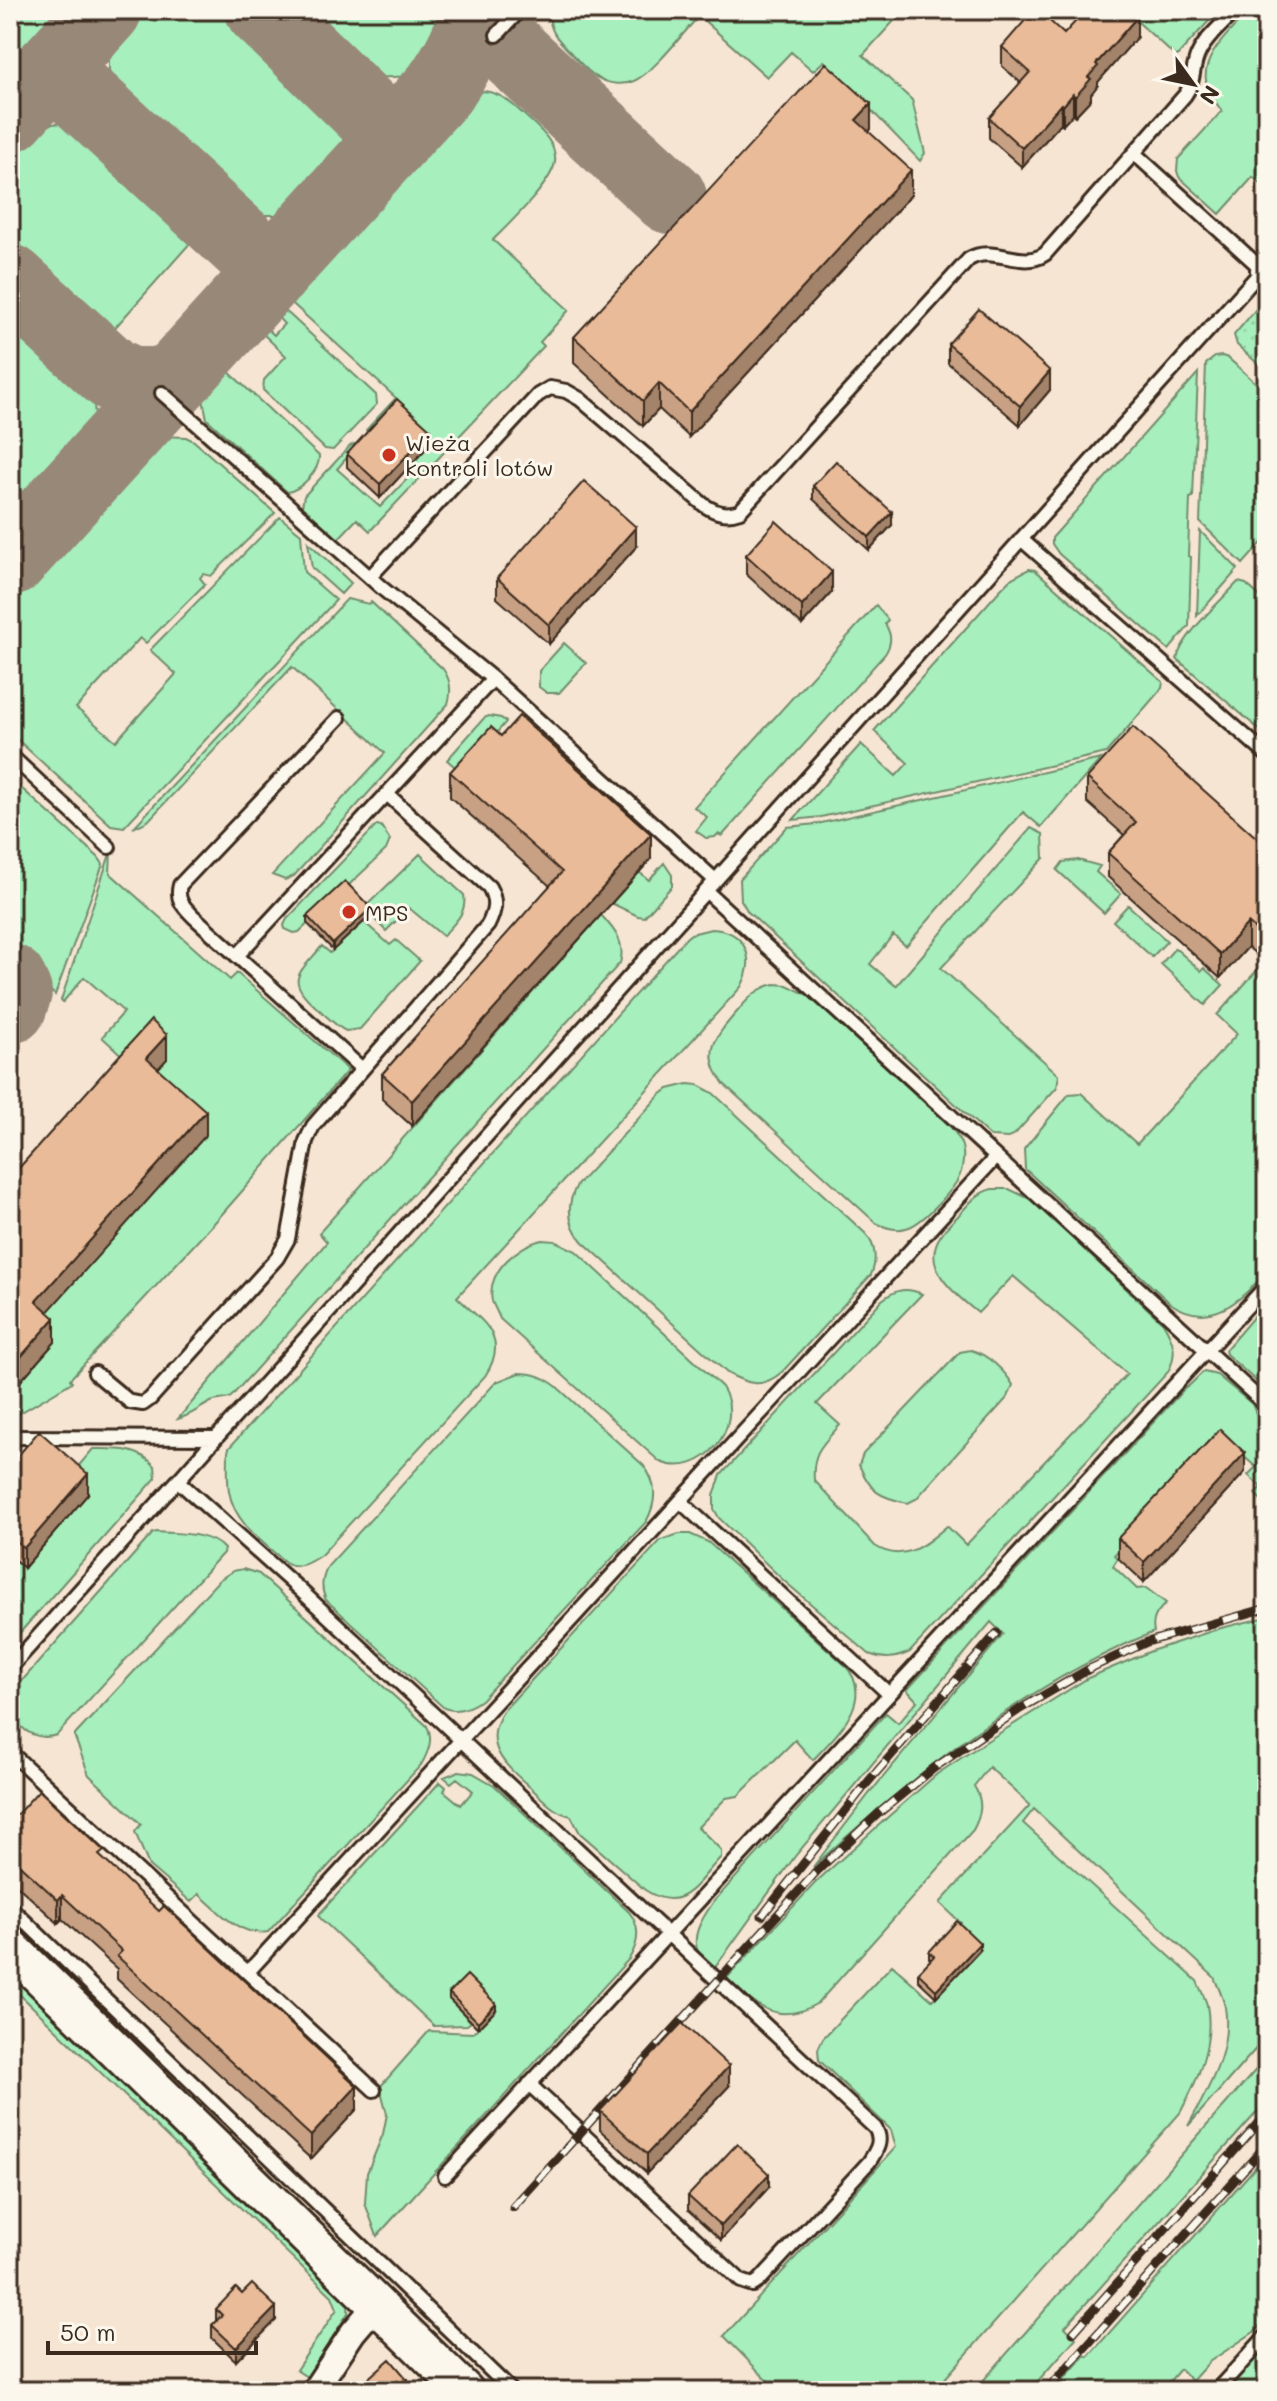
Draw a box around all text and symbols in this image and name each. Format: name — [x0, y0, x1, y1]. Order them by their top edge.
north arrow — [1153, 44, 1233, 124]
text: N — [1193, 80, 1227, 110]
place label: Wieża kontroli lotów — [405, 428, 553, 482]
marker: Wieża kontroli lotów — [380, 446, 398, 464]
place label: MPS — [365, 898, 408, 927]
marker: MPS — [340, 903, 358, 921]
scale bar — [48, 2305, 256, 2355]
text: 50 m — [60, 2316, 116, 2347]

